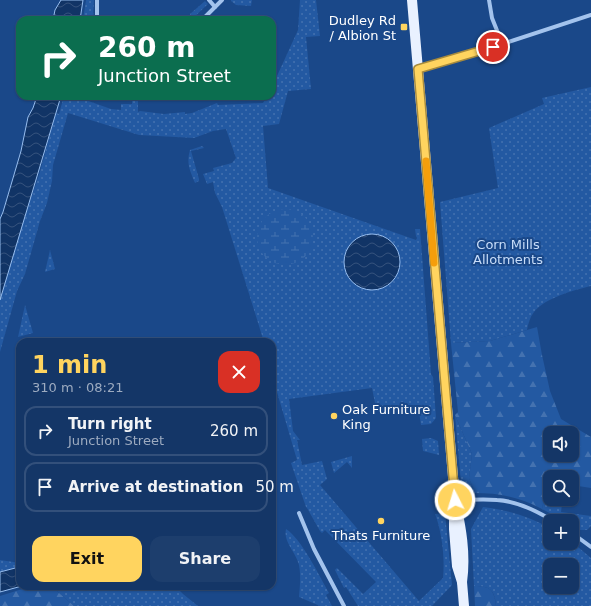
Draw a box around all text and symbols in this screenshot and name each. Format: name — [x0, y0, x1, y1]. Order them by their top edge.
place label: Dudley Rd / Albion St — [329, 13, 396, 43]
marker: Dudley Rd / Albion St — [399, 22, 409, 32]
pin — [476, 30, 510, 64]
text: 260 m — [98, 31, 195, 64]
icon: right — [32, 32, 84, 84]
icon: arrive — [482, 36, 504, 58]
text: Junction Street — [98, 65, 231, 86]
park label: Corn Mills Allotments — [473, 237, 543, 267]
text: 1 min — [32, 351, 107, 379]
button: close — [218, 351, 260, 393]
text: 310 m · 08:21 — [32, 380, 123, 395]
place label: Oak Furniture King — [342, 402, 430, 432]
marker: Oak Furniture King — [329, 411, 339, 421]
text: Turn right — [68, 415, 152, 433]
icon: right — [34, 420, 56, 442]
text: 260 m — [210, 422, 258, 440]
map controls — [543, 426, 579, 594]
button: sound — [543, 426, 579, 462]
text: Junction Street — [68, 433, 164, 448]
button: search — [543, 470, 579, 506]
icon: arrive — [34, 476, 56, 498]
text: Arrive at destination — [68, 478, 243, 496]
text: 50 m — [255, 478, 294, 496]
position arrow — [434, 479, 476, 521]
button: + — [543, 514, 579, 550]
marker: Thats Furniture — [376, 516, 386, 526]
place label: Thats Furniture — [331, 528, 430, 543]
button: Exit — [32, 536, 142, 582]
button: Share — [150, 536, 260, 582]
button: − — [543, 558, 579, 594]

